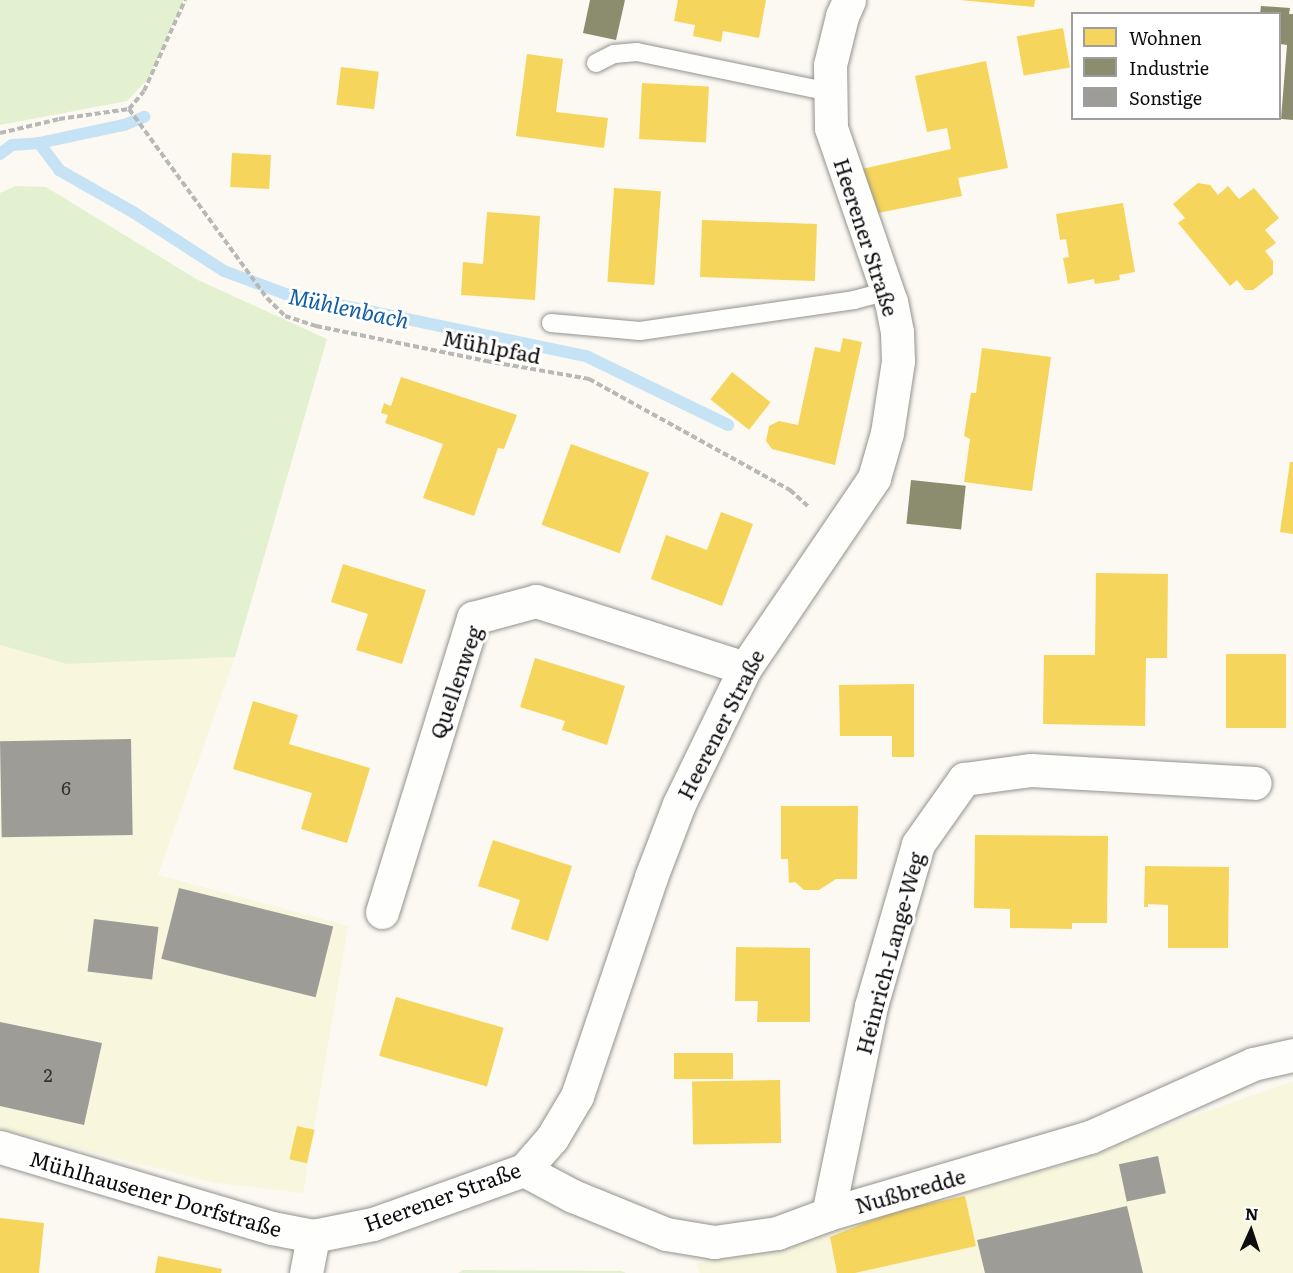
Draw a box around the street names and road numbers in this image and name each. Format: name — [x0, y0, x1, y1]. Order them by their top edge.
street label: Heerener Straße — [830, 155, 904, 319]
street label: Mühlpfad — [441, 324, 543, 368]
street label: Quellenweg — [424, 622, 486, 742]
street label: Heerener Straße — [671, 645, 769, 803]
street label: Heinrich-Lange-Weg — [850, 849, 928, 1057]
street label: Mühlhausener Dorfstraße — [27, 1145, 285, 1241]
street label: Heerener Straße — [360, 1156, 524, 1236]
street label: Nußbredde — [852, 1162, 968, 1218]

